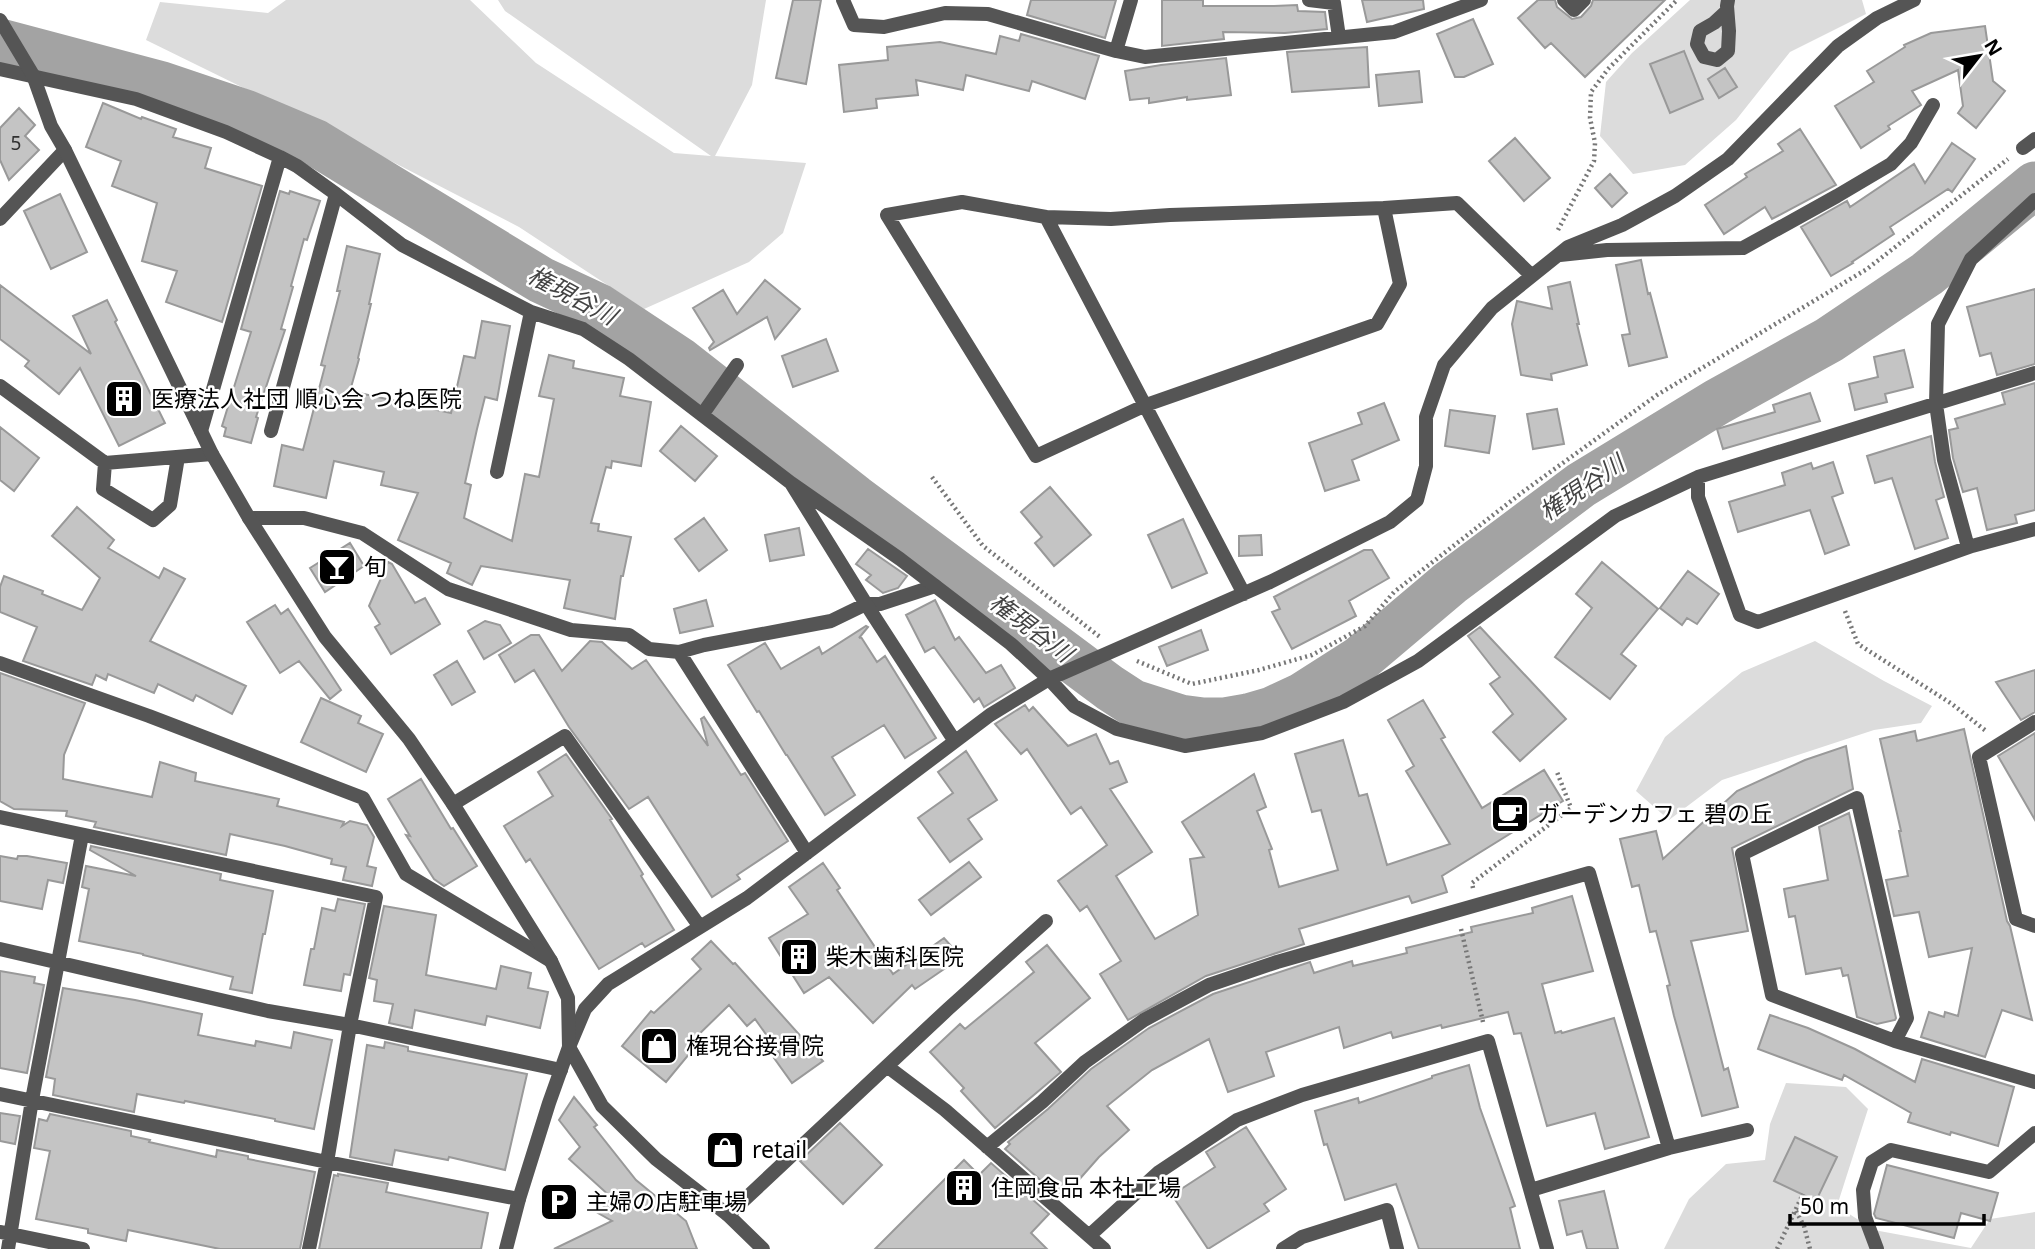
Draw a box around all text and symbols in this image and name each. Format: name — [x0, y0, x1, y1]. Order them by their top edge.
north arrow — [1944, 21, 2014, 91]
text: N — [1978, 34, 2009, 61]
house number: 5 — [11, 130, 21, 156]
water label: 権現谷川 — [523, 258, 625, 333]
building icon: 医療法人社団 順心会 つね医院 — [103, 378, 145, 420]
place label: 医療法人社団 順心会 つね医院 — [151, 382, 462, 414]
water label: 権現谷川 — [1532, 445, 1633, 527]
bar icon: 旬 — [316, 546, 358, 588]
place label: 旬 — [364, 550, 387, 582]
water label: 権現谷川 — [984, 585, 1083, 671]
cafe icon: ガーデンカフェ 碧の丘 — [1489, 793, 1531, 835]
place label: ガーデンカフェ 碧の丘 — [1537, 797, 1773, 829]
building icon: 柴木歯科医院 — [778, 936, 820, 978]
place label: 柴木歯科医院 — [826, 940, 964, 972]
shop icon: 権現谷接骨院 — [638, 1025, 680, 1067]
place label: 権現谷接骨院 — [686, 1029, 824, 1061]
shop icon: retail — [704, 1129, 746, 1171]
place label: retail — [752, 1133, 807, 1165]
building icon: 住岡食品 本社工場 — [943, 1167, 985, 1209]
place label: 住岡食品 本社工場 — [991, 1171, 1181, 1203]
parking icon: 主婦の店駐車場 — [538, 1181, 580, 1223]
scale bar — [1790, 1182, 1984, 1226]
place label: 主婦の店駐車場 — [586, 1185, 747, 1217]
text: 50 m — [1800, 1192, 1849, 1220]

